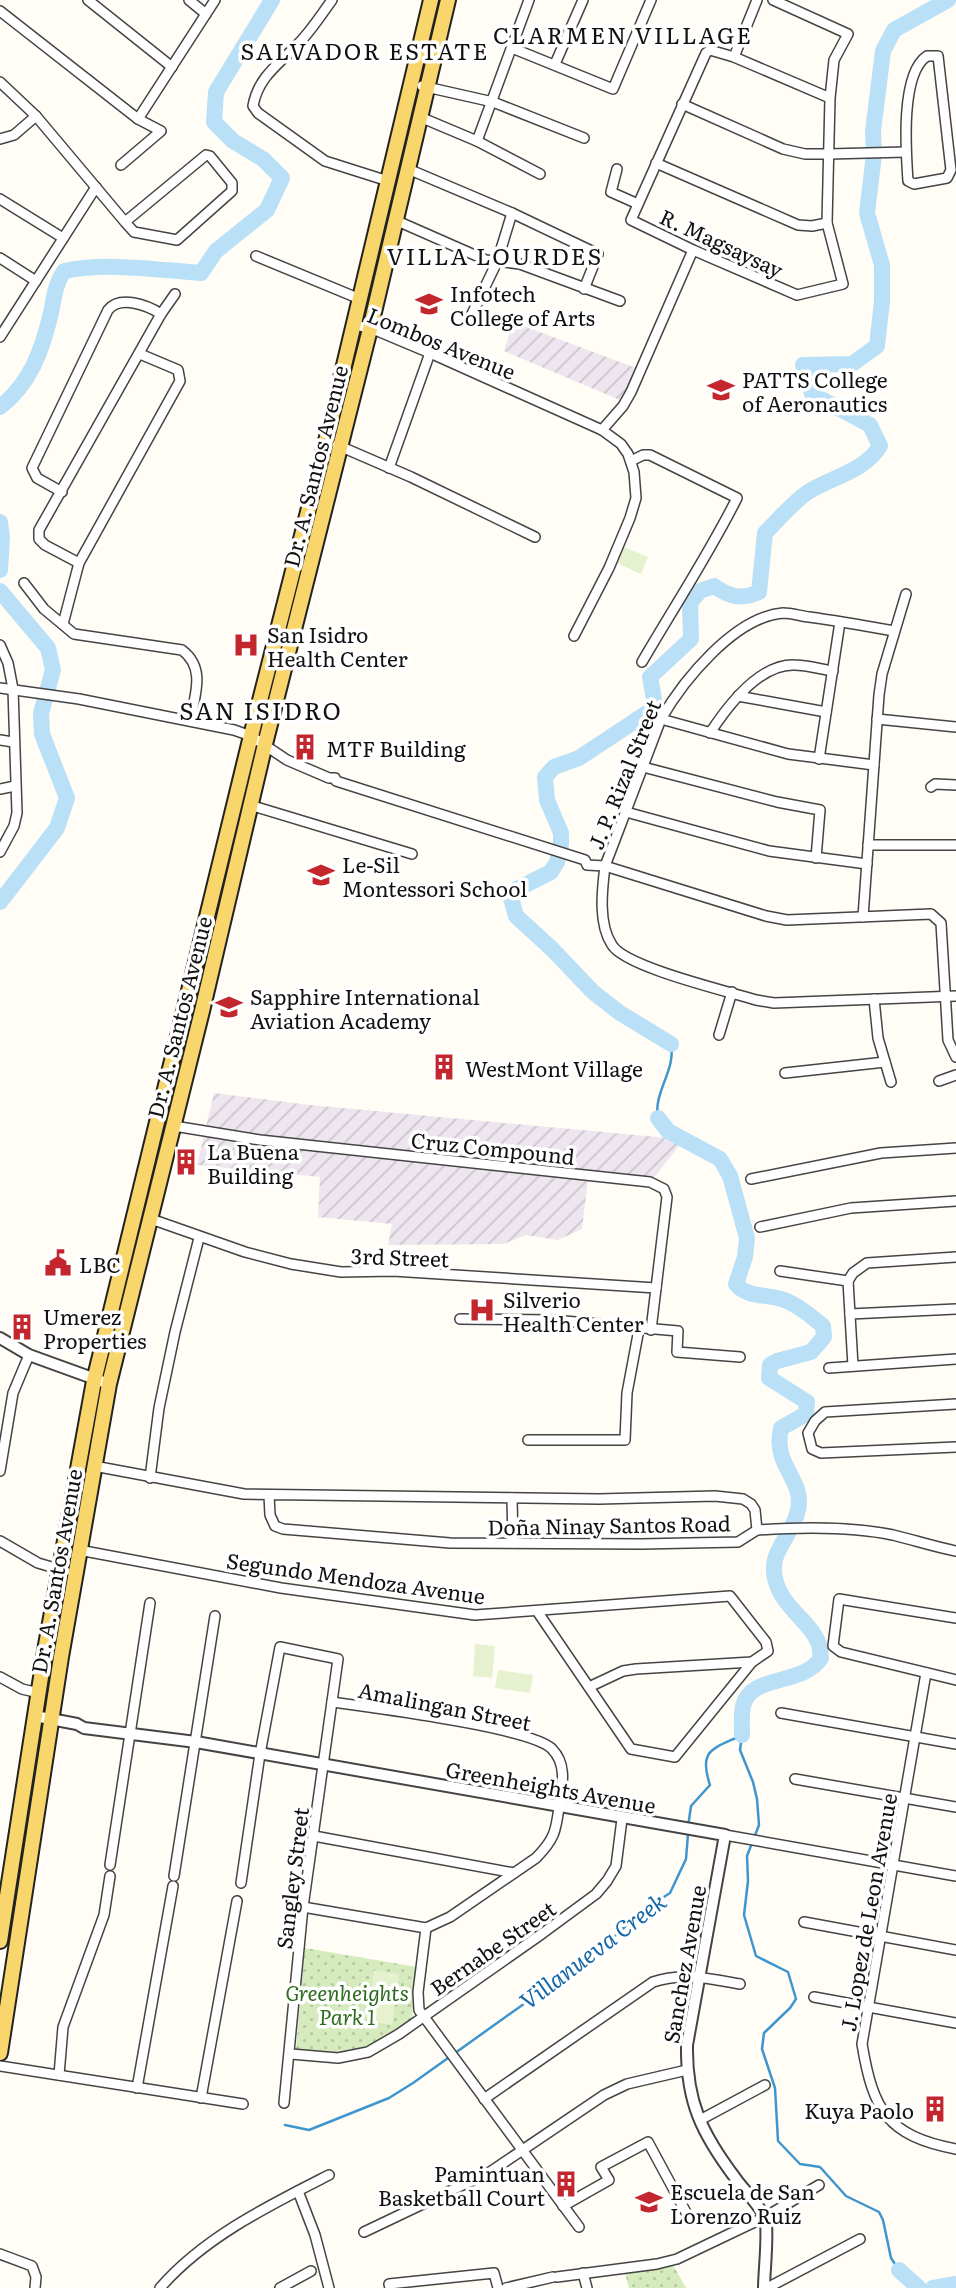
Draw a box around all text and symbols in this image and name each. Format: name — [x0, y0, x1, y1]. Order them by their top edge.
district label: CLARMEN VILLAGE — [493, 17, 753, 51]
district label: SALVADOR ESTATE — [241, 33, 489, 67]
street label: R. Magsaysay — [655, 200, 789, 284]
district label: VILLA LOURDES — [387, 238, 603, 272]
place label: Infotech College of Arts — [450, 277, 595, 332]
school or university icon: Infotech College of Arts — [414, 289, 444, 319]
street label: Lombos Avenue — [363, 298, 521, 386]
street label: Dr. A. Santos Avenue — [274, 362, 354, 570]
place label: PATTS College of Aeronautics — [742, 363, 888, 418]
school or university icon: PATTS College of Aeronautics — [706, 375, 736, 405]
place label: San Isidro Health Center — [267, 618, 408, 673]
hospital icon: San Isidro Health Center — [231, 630, 261, 660]
district label: SAN ISIDRO — [179, 692, 343, 727]
street label: J. P. Rizal Street — [579, 694, 667, 854]
building icon: MTF Building — [290, 732, 320, 762]
place label: MTF Building — [326, 732, 466, 763]
place label: Le-Sil Montessori School — [342, 848, 527, 903]
school or university icon: Le-Sil Montessori School — [306, 860, 336, 890]
street label: Dr. A. Santos Avenue — [138, 913, 218, 1121]
place label: Sapphire International Aviation Academy — [250, 980, 480, 1035]
school or university icon: Sapphire International Aviation Academy — [214, 992, 244, 1022]
building icon: WestMont Village — [429, 1052, 459, 1082]
place label: WestMont Village — [465, 1052, 643, 1083]
street label: Cruz Compound — [410, 1123, 576, 1171]
place label: La Buena Building — [207, 1135, 300, 1190]
building icon: La Buena Building — [171, 1147, 201, 1177]
street label: 3rd Street — [350, 1239, 450, 1273]
public building icon: LBC — [43, 1248, 73, 1278]
place label: LBC — [79, 1248, 121, 1279]
place label: Silverio Health Center — [503, 1283, 644, 1338]
hospital icon: Silverio Health Center — [467, 1295, 497, 1325]
place label: Umerez Properties — [43, 1300, 147, 1355]
building icon: Umerez Properties — [7, 1312, 37, 1342]
street label: Dr. A. Santos Avenue — [22, 1466, 88, 1676]
street label: Doña Ninay Santos Road — [487, 1506, 731, 1542]
street label: Segundo Mendoza Avenue — [225, 1544, 487, 1611]
street label: Amalingan Street — [356, 1673, 535, 1737]
street label: Greenheights Avenue — [443, 1752, 659, 1820]
street label: J. Lopez de Leon Avenue — [831, 1790, 903, 2033]
street label: Sangley Street — [267, 1805, 315, 1951]
street label: Sanchez Avenue — [654, 1882, 712, 2046]
water label: Villanueva Creek — [512, 1883, 673, 2016]
street label: Bernabe Street — [423, 1892, 562, 2002]
park label: Greenheights Park 1 — [285, 1976, 409, 2031]
place label: Kuya Paolo — [804, 2094, 914, 2125]
building icon: Kuya Paolo — [920, 2094, 950, 2124]
place label: Pamintuan Basketball Court — [378, 2157, 546, 2212]
building icon: Pamintuan Basketball Court — [551, 2169, 581, 2199]
place label: Escuela de San Lorenzo Ruiz — [670, 2175, 815, 2230]
school or university icon: Escuela de San Lorenzo Ruiz — [634, 2187, 664, 2217]

